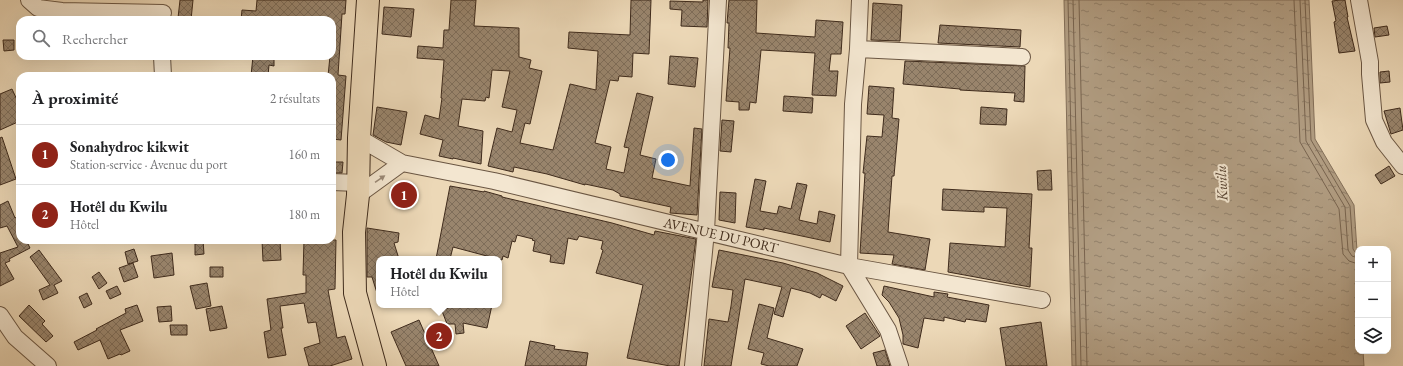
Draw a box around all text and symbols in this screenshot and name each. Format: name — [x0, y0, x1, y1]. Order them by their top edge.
search box — [16, 16, 336, 60]
icon: search — [30, 27, 52, 49]
text: Rechercher — [62, 29, 128, 48]
text: À proximité — [32, 87, 118, 109]
text: 2 résultats — [270, 90, 320, 107]
text: Sonahydroc kikwit — [70, 137, 189, 156]
text: 1 — [42, 146, 48, 163]
text: 160 m — [289, 146, 320, 163]
your location — [658, 150, 678, 170]
text: Station-service · Avenue du port — [70, 156, 227, 173]
water label: Kwilu — [1211, 165, 1231, 202]
one-way arrow — [375, 175, 386, 183]
pin: 1 — [391, 180, 417, 210]
text: Hotêl du Kwilu — [70, 197, 168, 216]
text: 2 — [42, 206, 48, 223]
text: 180 m — [289, 206, 320, 223]
street label: AVENUE DU PORT — [661, 213, 781, 257]
text: Hôtel — [70, 216, 99, 233]
map controls — [1355, 246, 1391, 354]
button: + — [1355, 246, 1391, 282]
popup — [376, 256, 502, 308]
text: Hotêl du Kwilu — [390, 264, 488, 283]
button: − — [1355, 282, 1391, 318]
text: Hôtel — [390, 283, 419, 300]
button: layers — [1355, 318, 1391, 354]
pin: 2 — [426, 321, 452, 351]

